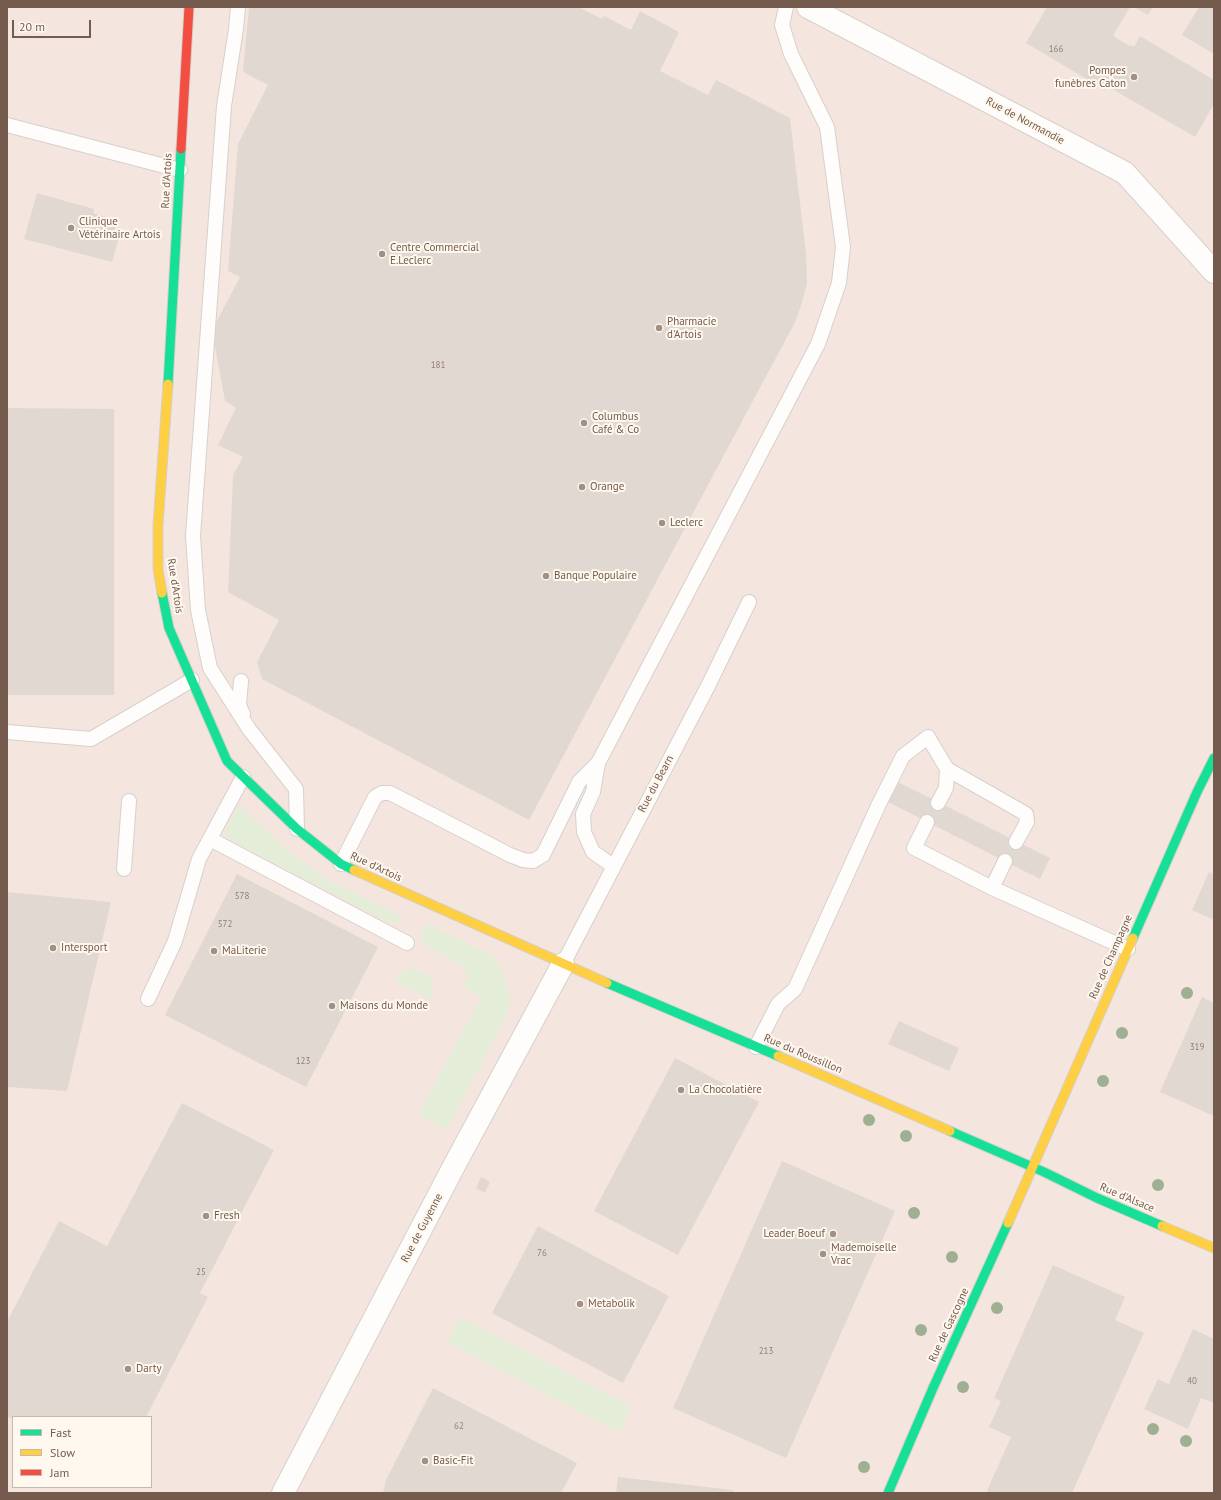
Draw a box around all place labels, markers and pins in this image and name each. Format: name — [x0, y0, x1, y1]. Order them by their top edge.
place label: Pompes funèbres Caton — [1055, 64, 1126, 90]
marker: Pompes funèbres Caton — [1129, 72, 1139, 82]
place label: Clinique Vétérinaire Artois — [79, 215, 160, 241]
marker: Clinique Vétérinaire Artois — [66, 223, 76, 233]
place label: Centre Commercial E.Leclerc — [390, 241, 479, 267]
marker: Centre Commercial E.Leclerc — [377, 249, 387, 259]
place label: Pharmacie d'Artois — [667, 315, 716, 341]
marker: Pharmacie d'Artois — [654, 323, 664, 333]
place label: Columbus Café & Co — [592, 410, 639, 436]
marker: Columbus Café & Co — [579, 418, 589, 428]
place label: Orange — [590, 480, 624, 494]
marker: Orange — [577, 482, 587, 492]
place label: Leclerc — [670, 516, 703, 530]
marker: Leclerc — [657, 518, 667, 528]
place label: Banque Populaire — [554, 569, 637, 583]
marker: Banque Populaire — [541, 571, 551, 581]
place label: Intersport — [61, 941, 107, 955]
marker: Intersport — [48, 943, 58, 953]
place label: MaLiterie — [222, 944, 266, 958]
marker: MaLiterie — [209, 946, 219, 956]
place label: Maisons du Monde — [340, 999, 428, 1013]
marker: Maisons du Monde — [327, 1001, 337, 1011]
place label: La Chocolatière — [689, 1083, 762, 1097]
marker: La Chocolatière — [676, 1085, 686, 1095]
place label: Fresh — [214, 1209, 240, 1223]
marker: Fresh — [201, 1211, 211, 1221]
place label: Leader Boeuf — [763, 1227, 825, 1241]
marker: Leader Boeuf — [828, 1229, 838, 1239]
place label: Mademoiselle Vrac — [831, 1241, 897, 1267]
marker: Mademoiselle Vrac — [818, 1249, 828, 1259]
place label: Metabolik — [588, 1297, 635, 1311]
marker: Metabolik — [575, 1299, 585, 1309]
place label: Darty — [136, 1362, 162, 1376]
marker: Darty — [123, 1364, 133, 1374]
place label: Basic-Fit — [433, 1454, 473, 1468]
marker: Basic-Fit — [420, 1456, 430, 1466]

